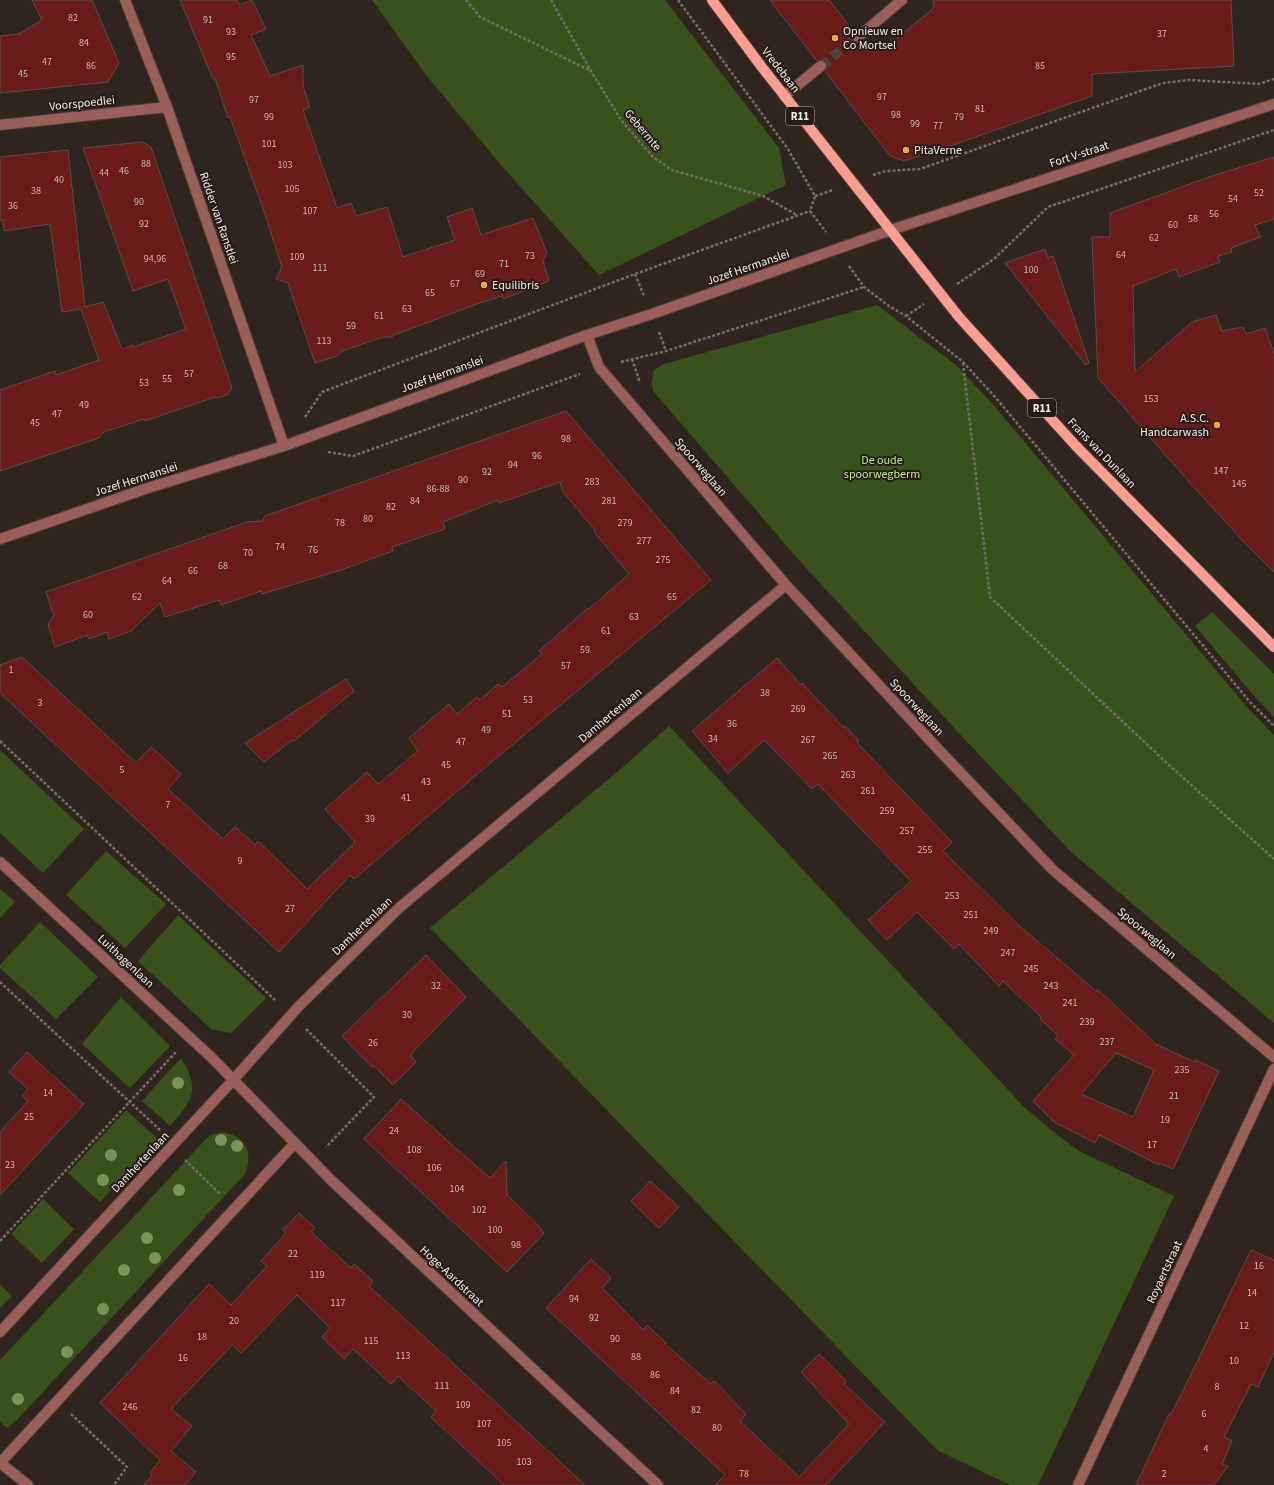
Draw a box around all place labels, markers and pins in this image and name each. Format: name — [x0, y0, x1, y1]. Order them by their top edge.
place label: Opnieuw en Co Mortsel — [843, 23, 903, 54]
marker: Opnieuw en Co Mortsel — [830, 33, 840, 43]
place label: PitaVerne — [914, 142, 962, 159]
marker: PitaVerne — [901, 145, 911, 155]
place label: Equilibris — [492, 277, 539, 294]
marker: Equilibris — [479, 280, 489, 290]
place label: A.S.C. Handcarwash — [1140, 410, 1209, 441]
marker: A.S.C. Handcarwash — [1212, 420, 1222, 430]

